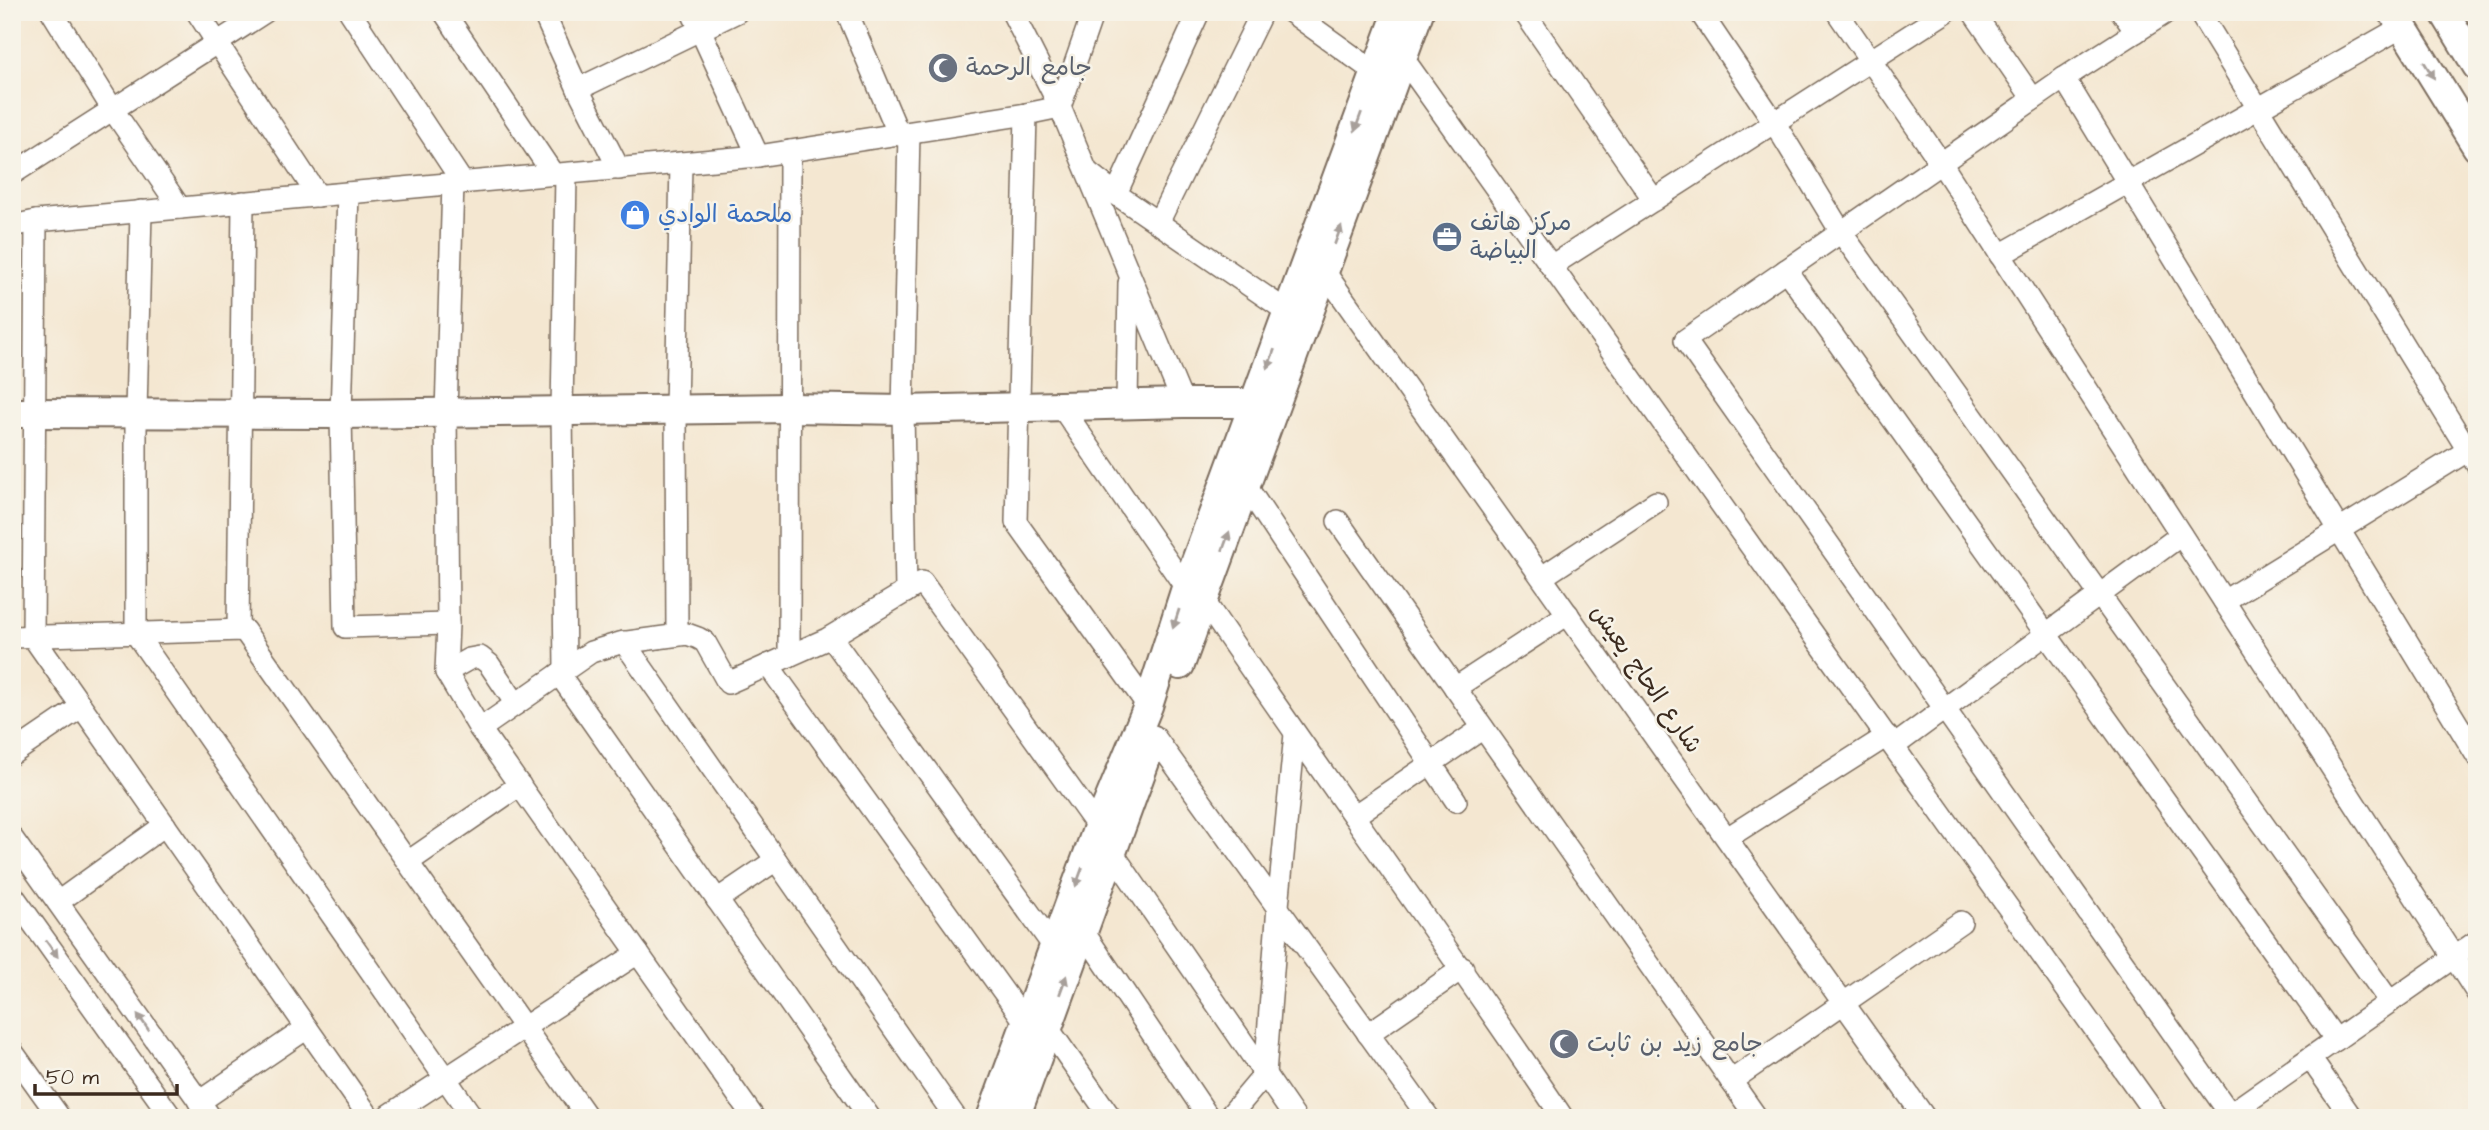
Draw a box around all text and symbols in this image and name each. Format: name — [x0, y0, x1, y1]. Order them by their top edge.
mosque icon: جامع الرحمة — [926, 51, 960, 85]
place label: جامع الرحمة — [966, 51, 1092, 85]
one-way arrow — [2423, 61, 2436, 80]
one-way arrow — [1352, 112, 1363, 133]
shop icon: ملحمة الوادي — [618, 198, 652, 232]
place label: ملحمة الوادي — [658, 198, 792, 232]
place label: مركز هاتف البياضة — [1470, 206, 1571, 268]
office icon: مركز هاتف البياضة — [1430, 220, 1464, 254]
one-way arrow — [1332, 225, 1343, 246]
one-way arrow — [1265, 348, 1276, 369]
one-way arrow — [1221, 530, 1232, 551]
street label: شارع الحاج يعيش — [1582, 597, 1710, 761]
one-way arrow — [1171, 608, 1181, 629]
one-way arrow — [1074, 867, 1085, 888]
one-way arrow — [45, 940, 59, 958]
one-way arrow — [1058, 974, 1069, 995]
one-way arrow — [136, 1013, 150, 1031]
mosque icon: جامع زيد بن ثابت — [1547, 1027, 1581, 1061]
place label: جامع زيد بن ثابت — [1587, 1027, 1763, 1061]
scale bar — [35, 1053, 177, 1097]
text: 50 m — [46, 1063, 100, 1092]

